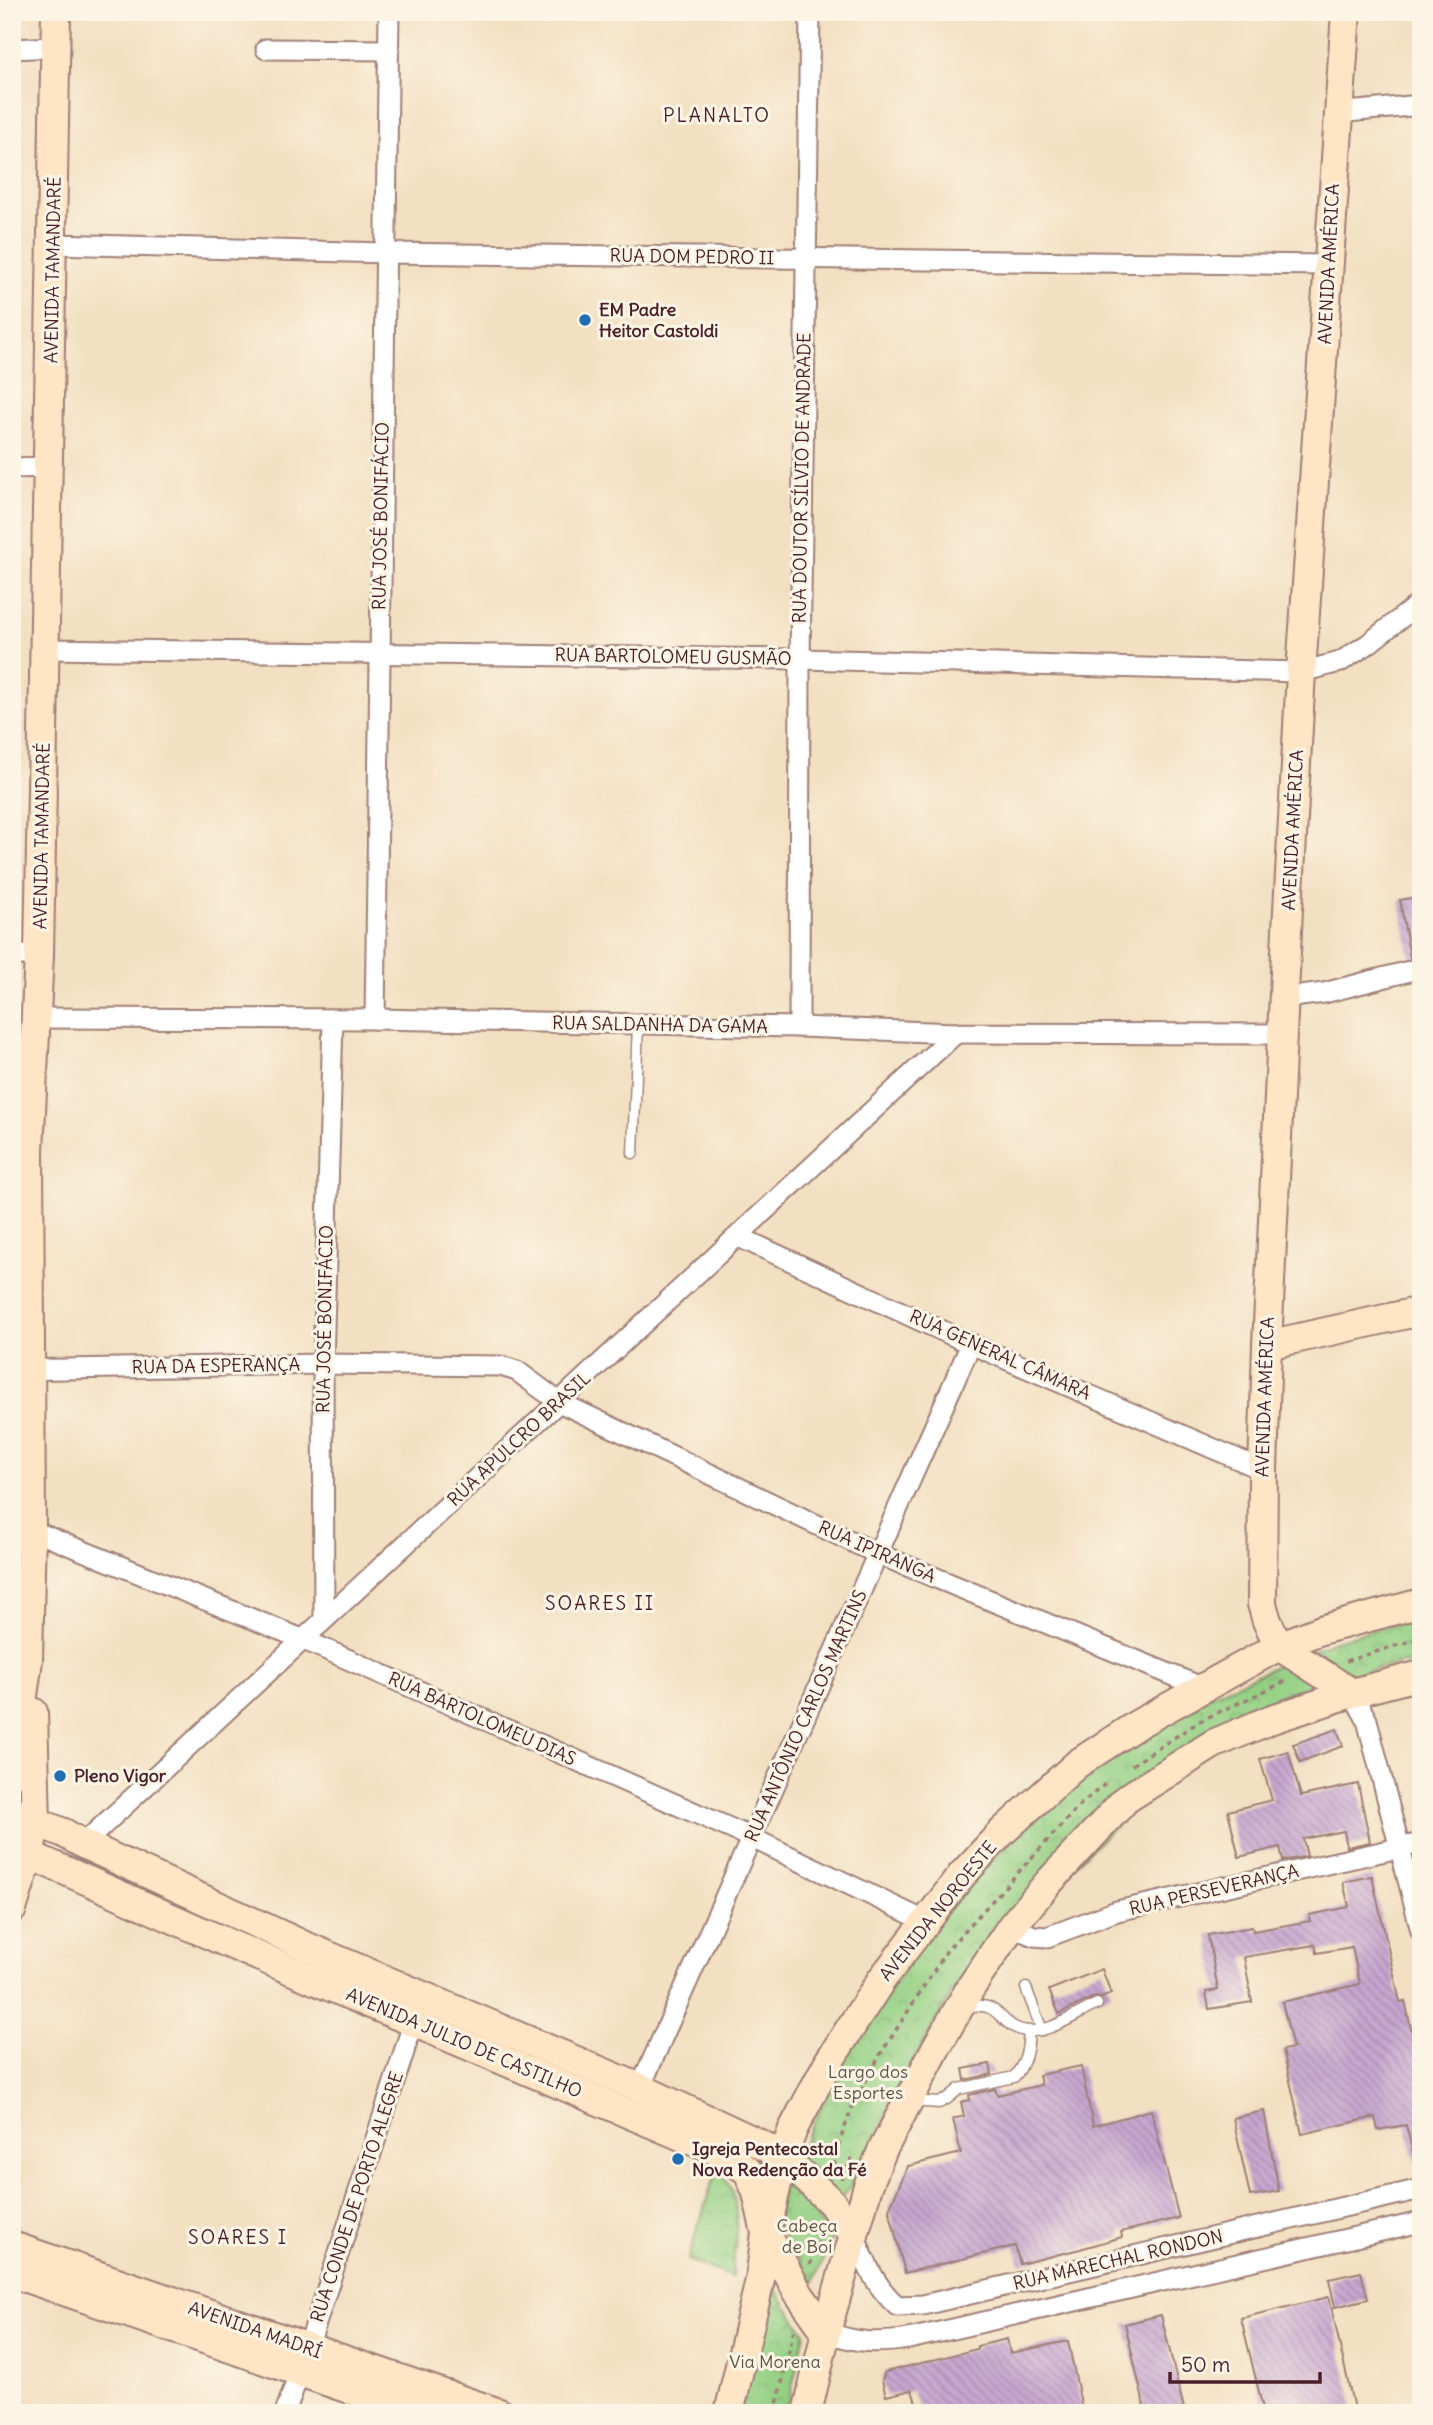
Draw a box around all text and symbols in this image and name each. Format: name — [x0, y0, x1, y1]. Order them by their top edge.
district label: PLANALTO — [663, 103, 771, 127]
street label: AVENIDA TAMANDARÉ — [39, 176, 66, 364]
street label: AVENIDA AMÉRICA — [1313, 183, 1344, 345]
street label: RUA DOM PEDRO II — [610, 244, 775, 269]
place label: EM Padre Heitor Castoldi — [599, 298, 718, 342]
marker: EM Padre Heitor Castoldi — [577, 312, 593, 328]
street label: RUA DOUTOR SÍLVIO DE ANDRADE — [787, 332, 816, 624]
street label: RUA JOSÉ BONIFÁCIO — [367, 422, 394, 610]
street label: RUA BARTOLOMEU GUSMÃO — [554, 643, 792, 670]
street label: AVENIDA TAMANDARÉ — [28, 742, 55, 930]
street label: AVENIDA AMÉRICA — [1277, 749, 1308, 911]
street label: RUA SALDANHA DA GAMA — [552, 1011, 768, 1038]
street label: RUA JOSÉ BONIFÁCIO — [311, 1225, 338, 1413]
street label: RUA GENERAL CÂMARA — [906, 1304, 1094, 1405]
street label: AVENIDA AMÉRICA — [1250, 1316, 1279, 1478]
street label: RUA DA ESPERANÇA — [132, 1353, 300, 1378]
street label: RUA APULCRO BRASIL — [442, 1366, 595, 1511]
street label: RUA IPIRANGA — [815, 1515, 939, 1588]
street label: RUA ANTÔNIO CARLOS MARTINS — [739, 1586, 872, 1845]
district label: SOARES II — [545, 1591, 655, 1615]
street label: RUA BARTOLOMEU DIAS — [385, 1667, 580, 1770]
place label: Pleno Vigor — [74, 1764, 167, 1787]
marker: Pleno Vigor — [52, 1768, 68, 1784]
street label: AVENIDA NOROESTE — [874, 1836, 1001, 1985]
street label: RUA PERSEVERANÇA — [1127, 1859, 1301, 1920]
street label: AVENIDA JULIO DE CASTILHO — [343, 1982, 586, 2103]
park label: Largo dos Esportes — [828, 2060, 908, 2104]
street label: RUA CONDE DE PORTO ALEGRE — [305, 2069, 408, 2325]
place label: Igreja Pentecostal Nova Redenção da Fé — [692, 2137, 867, 2181]
marker: Igreja Pentecostal Nova Redenção da Fé — [670, 2151, 686, 2167]
park label: Cabeça de Boi — [777, 2214, 837, 2258]
street label: RUA MARECHAL RONDON — [1011, 2224, 1225, 2295]
district label: SOARES I — [188, 2225, 288, 2249]
street label: AVENIDA MADRÍ — [185, 2296, 325, 2363]
scale bar — [1170, 2341, 1321, 2385]
park label: Via Morena — [729, 2350, 821, 2373]
text: 50 m — [1181, 2351, 1230, 2378]

